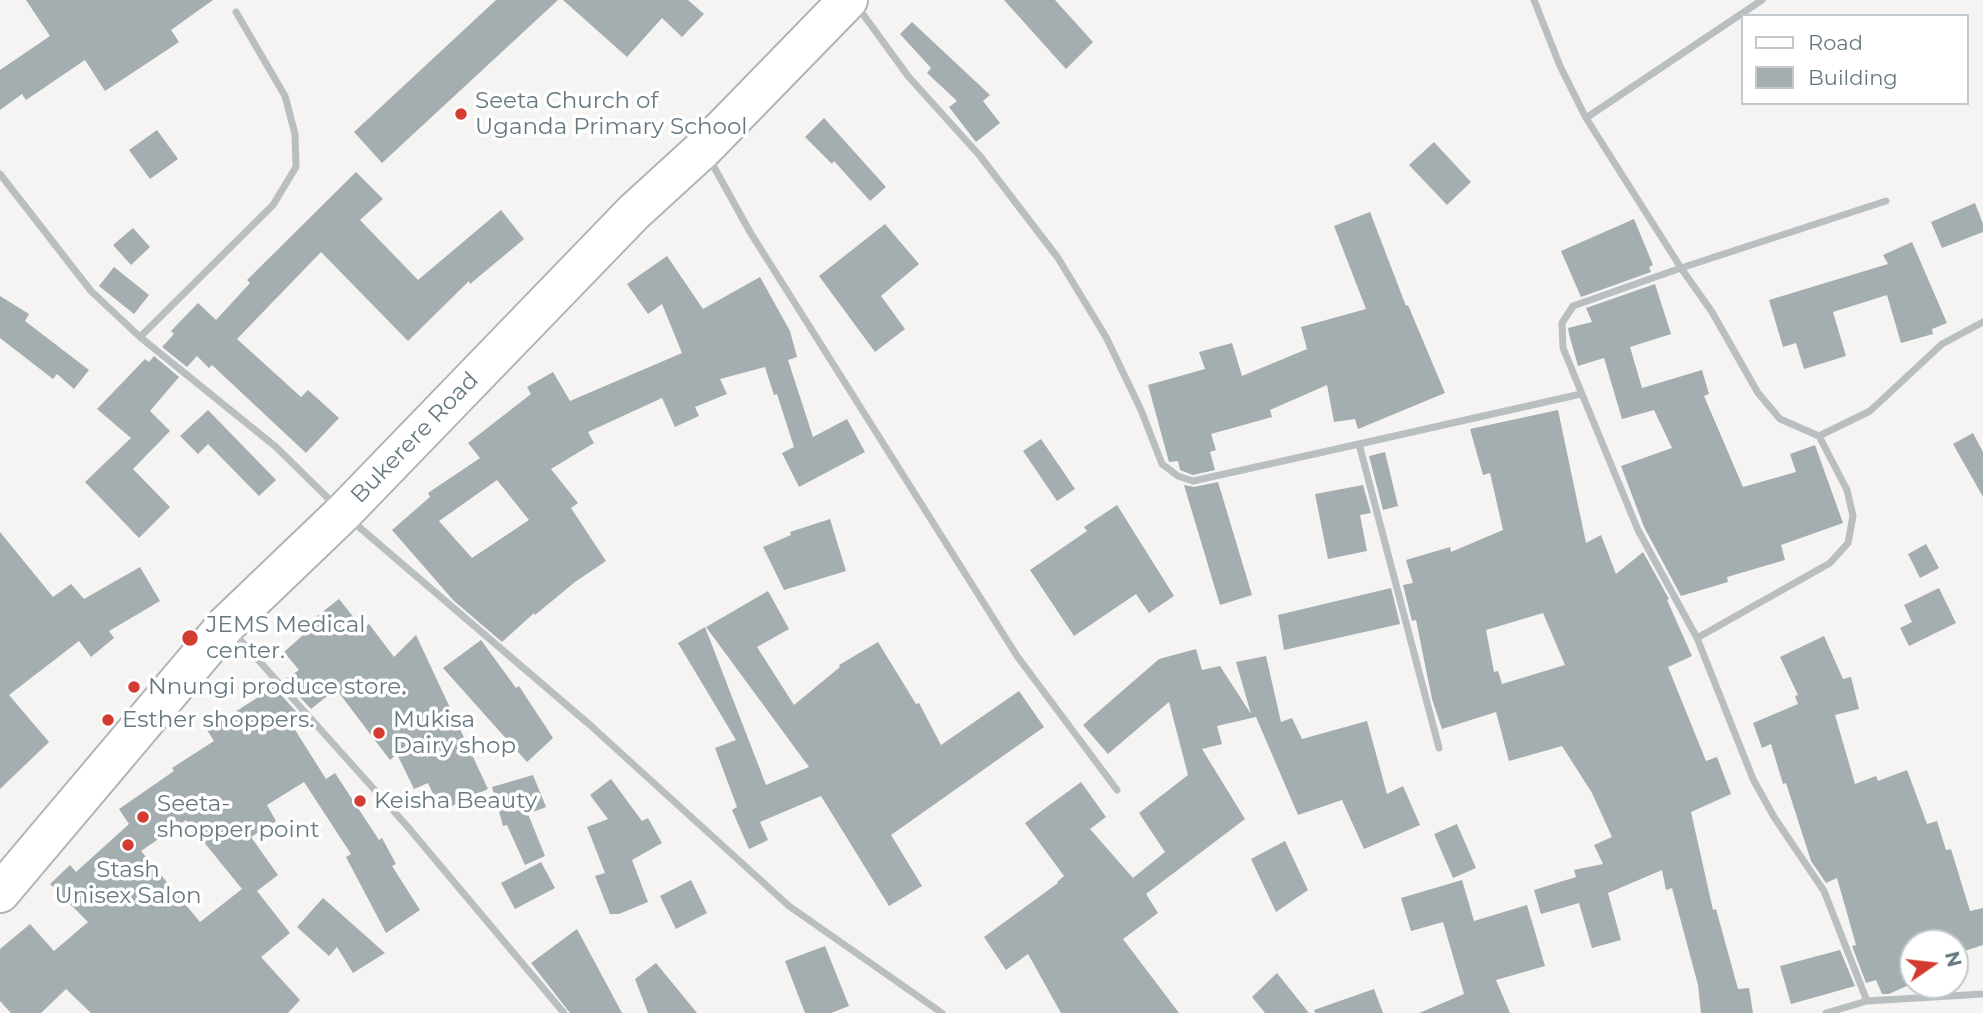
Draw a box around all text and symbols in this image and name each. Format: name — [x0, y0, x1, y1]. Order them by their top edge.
legend — [1742, 14, 1969, 105]
text: Road — [1808, 30, 1863, 55]
text: Building — [1808, 65, 1898, 90]
place label: Seeta Church of Uganda Primary School — [475, 87, 748, 141]
marker: Seeta Church of Uganda Primary School — [453, 106, 469, 122]
street label: Bukerere Road — [345, 367, 485, 509]
place label: JEMS Medical center. — [206, 611, 365, 665]
marker: JEMS Medical center. — [180, 628, 200, 648]
place label: Nnungi produce store. — [148, 673, 406, 701]
marker: Nnungi produce store. — [126, 679, 142, 695]
place label: Esther shoppers. — [122, 706, 314, 734]
place label: Mukisa Dairy shop — [393, 706, 516, 760]
marker: Esther shoppers. — [100, 712, 116, 728]
marker: Mukisa Dairy shop — [371, 725, 387, 741]
place label: Keisha Beauty — [374, 787, 537, 815]
place label: Seeta- shopper point — [157, 790, 320, 844]
marker: Keisha Beauty — [352, 793, 368, 809]
marker: Seeta- shopper point — [135, 809, 151, 825]
marker: Stash Unisex Salon — [120, 837, 136, 853]
place label: Stash Unisex Salon — [55, 856, 201, 910]
north arrow — [1899, 929, 1969, 999]
text: N — [1940, 949, 1966, 970]

